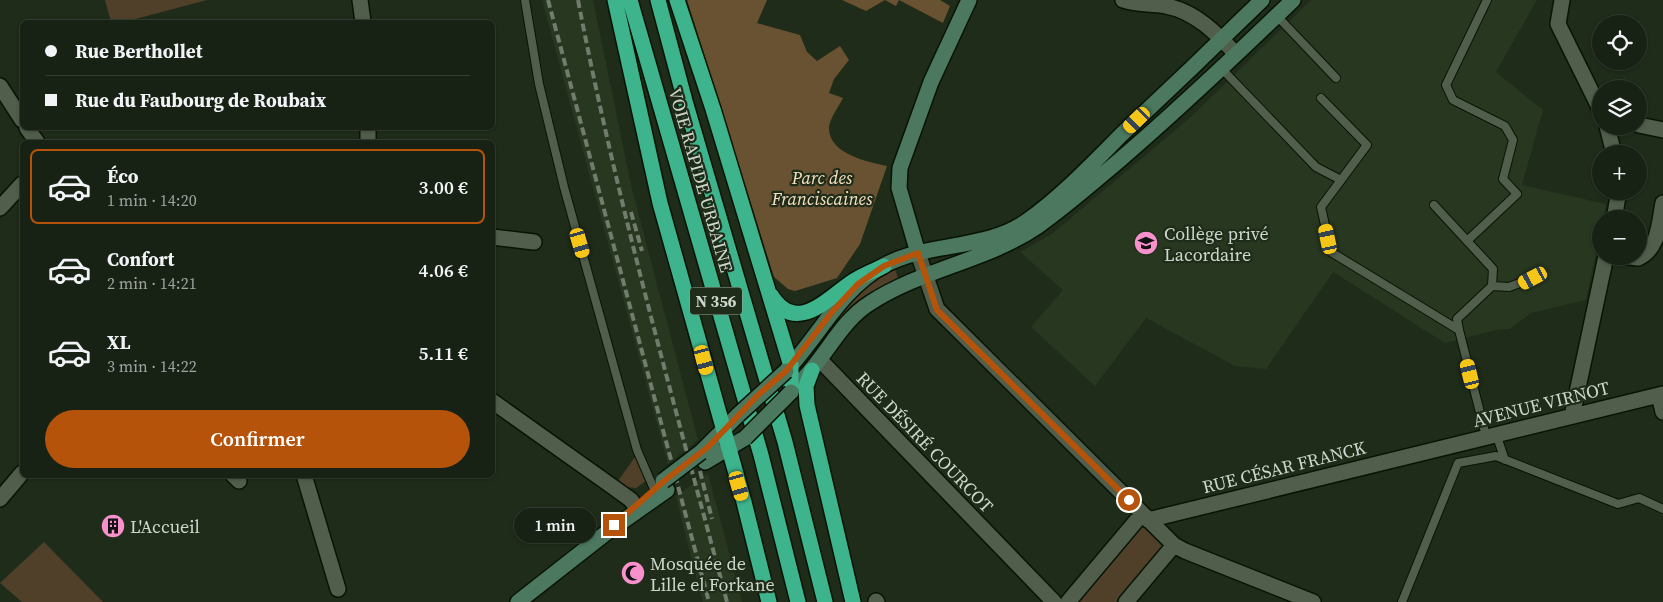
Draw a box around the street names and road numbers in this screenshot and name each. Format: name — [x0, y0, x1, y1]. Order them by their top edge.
street label: VOIE RAPIDE URBAINE — [663, 85, 739, 275]
road number: N 356 — [690, 288, 742, 314]
street label: RUE DÉSIRÉ COURCOT — [851, 366, 999, 518]
street label: AVENUE VIRNOT — [1470, 375, 1612, 433]
street label: RUE CÉSAR FRANCK — [1200, 435, 1368, 499]

